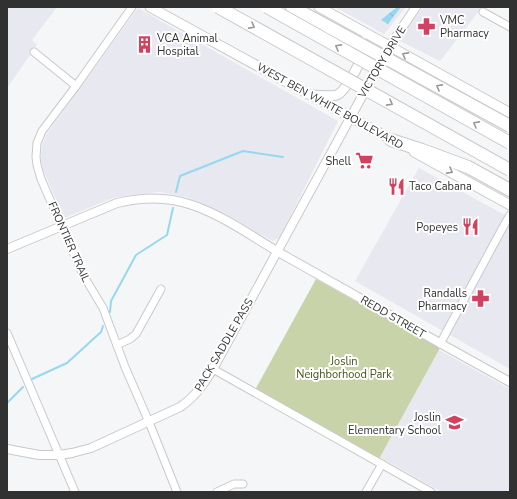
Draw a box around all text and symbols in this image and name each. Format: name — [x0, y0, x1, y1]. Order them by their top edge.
place label: VMC Pharmacy — [439, 13, 489, 41]
pharmacy icon: VMC Pharmacy — [417, 16, 437, 36]
one-way arrow — [248, 21, 255, 29]
street label: VICTORY DRIVE — [354, 23, 409, 102]
place label: VCA Animal Hospital — [156, 31, 219, 59]
building icon: VCA Animal Hospital — [134, 34, 154, 54]
one-way arrow — [335, 44, 342, 52]
one-way arrow — [402, 53, 409, 60]
street label: WEST BEN WHITE BOULEVARD — [254, 59, 406, 153]
one-way arrow — [436, 85, 443, 92]
one-way arrow — [386, 98, 393, 106]
one-way arrow — [473, 122, 480, 129]
supermarket icon: Shell — [354, 151, 374, 171]
place label: Shell — [326, 154, 352, 169]
one-way arrow — [446, 167, 453, 174]
restaurant icon: Taco Cabana — [386, 176, 406, 196]
place label: Taco Cabana — [409, 179, 472, 194]
street label: FRONTIER TRAIL — [45, 199, 93, 285]
restaurant icon: Popeyes — [461, 217, 481, 237]
place label: Popeyes — [416, 220, 458, 235]
place label: Randalls Pharmacy — [418, 286, 467, 314]
pharmacy icon: Randalls Pharmacy — [470, 289, 490, 309]
street label: REDD STREET — [358, 292, 429, 342]
street label: PACK SADDLE PASS — [191, 296, 257, 394]
park label: Joslin Neighborhood Park — [296, 354, 392, 382]
place label: Joslin Elementary School — [348, 410, 442, 438]
school or university icon: Joslin Elementary School — [444, 413, 464, 433]

